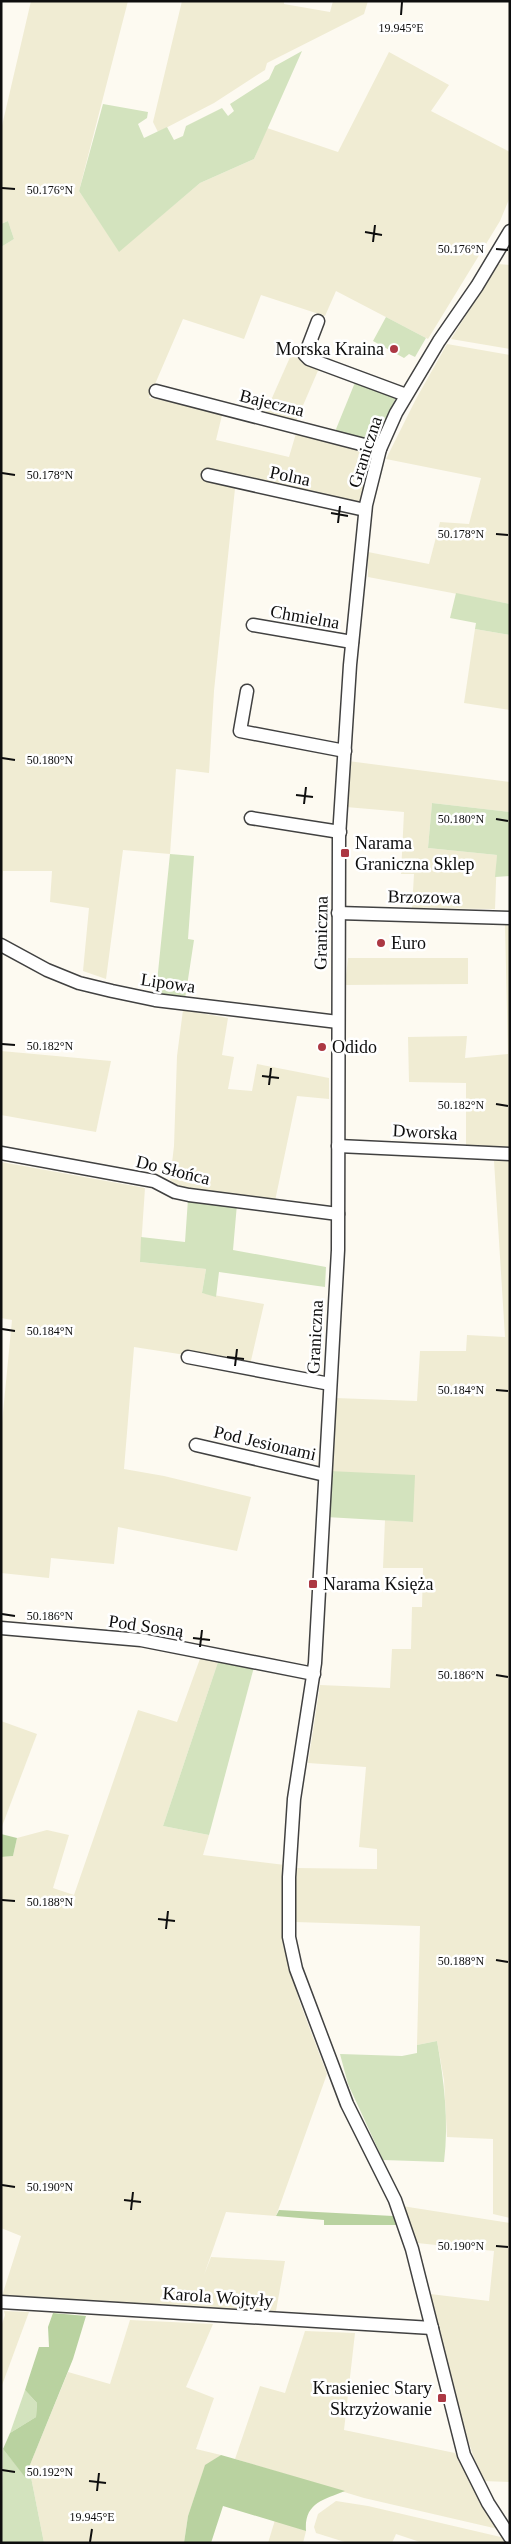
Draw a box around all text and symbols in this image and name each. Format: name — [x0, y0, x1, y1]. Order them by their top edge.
text: 19.945°E — [378, 21, 424, 35]
text: 50.176°N — [27, 183, 74, 197]
text: 50.176°N — [438, 242, 485, 256]
place label: Morska Kraina — [276, 339, 384, 359]
marker: Morska Kraina — [388, 343, 400, 355]
street label: Bajeczna — [238, 385, 306, 421]
street label: Graniczna — [344, 414, 386, 490]
street label: Polna — [268, 462, 312, 490]
text: 50.178°N — [27, 468, 74, 482]
text: 50.178°N — [438, 527, 485, 541]
street label: Chmielna — [269, 601, 341, 633]
text: 50.180°N — [27, 753, 74, 767]
text: 50.180°N — [438, 812, 485, 826]
place label: Narama Graniczna Sklep — [355, 833, 474, 874]
marker: Narama Graniczna Sklep — [339, 847, 351, 859]
street label: Brzozowa — [387, 886, 461, 908]
street label: Graniczna — [310, 896, 332, 970]
place label: Euro — [391, 933, 426, 953]
marker: Euro — [375, 937, 387, 949]
street label: Lipowa — [139, 969, 197, 997]
place label: Odido — [332, 1037, 377, 1057]
text: 50.182°N — [27, 1039, 74, 1053]
marker: Odido — [316, 1041, 328, 1053]
text: 50.182°N — [438, 1098, 485, 1112]
street label: Dworska — [392, 1120, 458, 1144]
street label: Do Słońca — [134, 1151, 212, 1189]
street label: Graniczna — [303, 1300, 327, 1374]
text: 50.184°N — [27, 1324, 74, 1338]
text: 50.184°N — [438, 1383, 485, 1397]
street label: Pod Jesionami — [212, 1422, 318, 1464]
place label: Narama Księża — [323, 1574, 433, 1594]
marker: Narama Księża — [307, 1578, 319, 1590]
text: 50.186°N — [27, 1609, 74, 1623]
street label: Pod Sosną — [107, 1611, 186, 1641]
text: 50.186°N — [438, 1668, 485, 1682]
text: 50.188°N — [27, 1895, 74, 1909]
text: 50.188°N — [438, 1954, 485, 1968]
text: 50.190°N — [27, 2180, 74, 2194]
text: 50.190°N — [438, 2239, 485, 2253]
street label: Karola Wojtyły — [162, 2283, 274, 2311]
place label: Krasieniec Stary Skrzyżowanie — [313, 2378, 432, 2419]
marker: Krasieniec Stary Skrzyżowanie — [436, 2392, 448, 2404]
text: 50.192°N — [27, 2465, 74, 2479]
text: 19.945°E — [69, 2510, 115, 2524]

